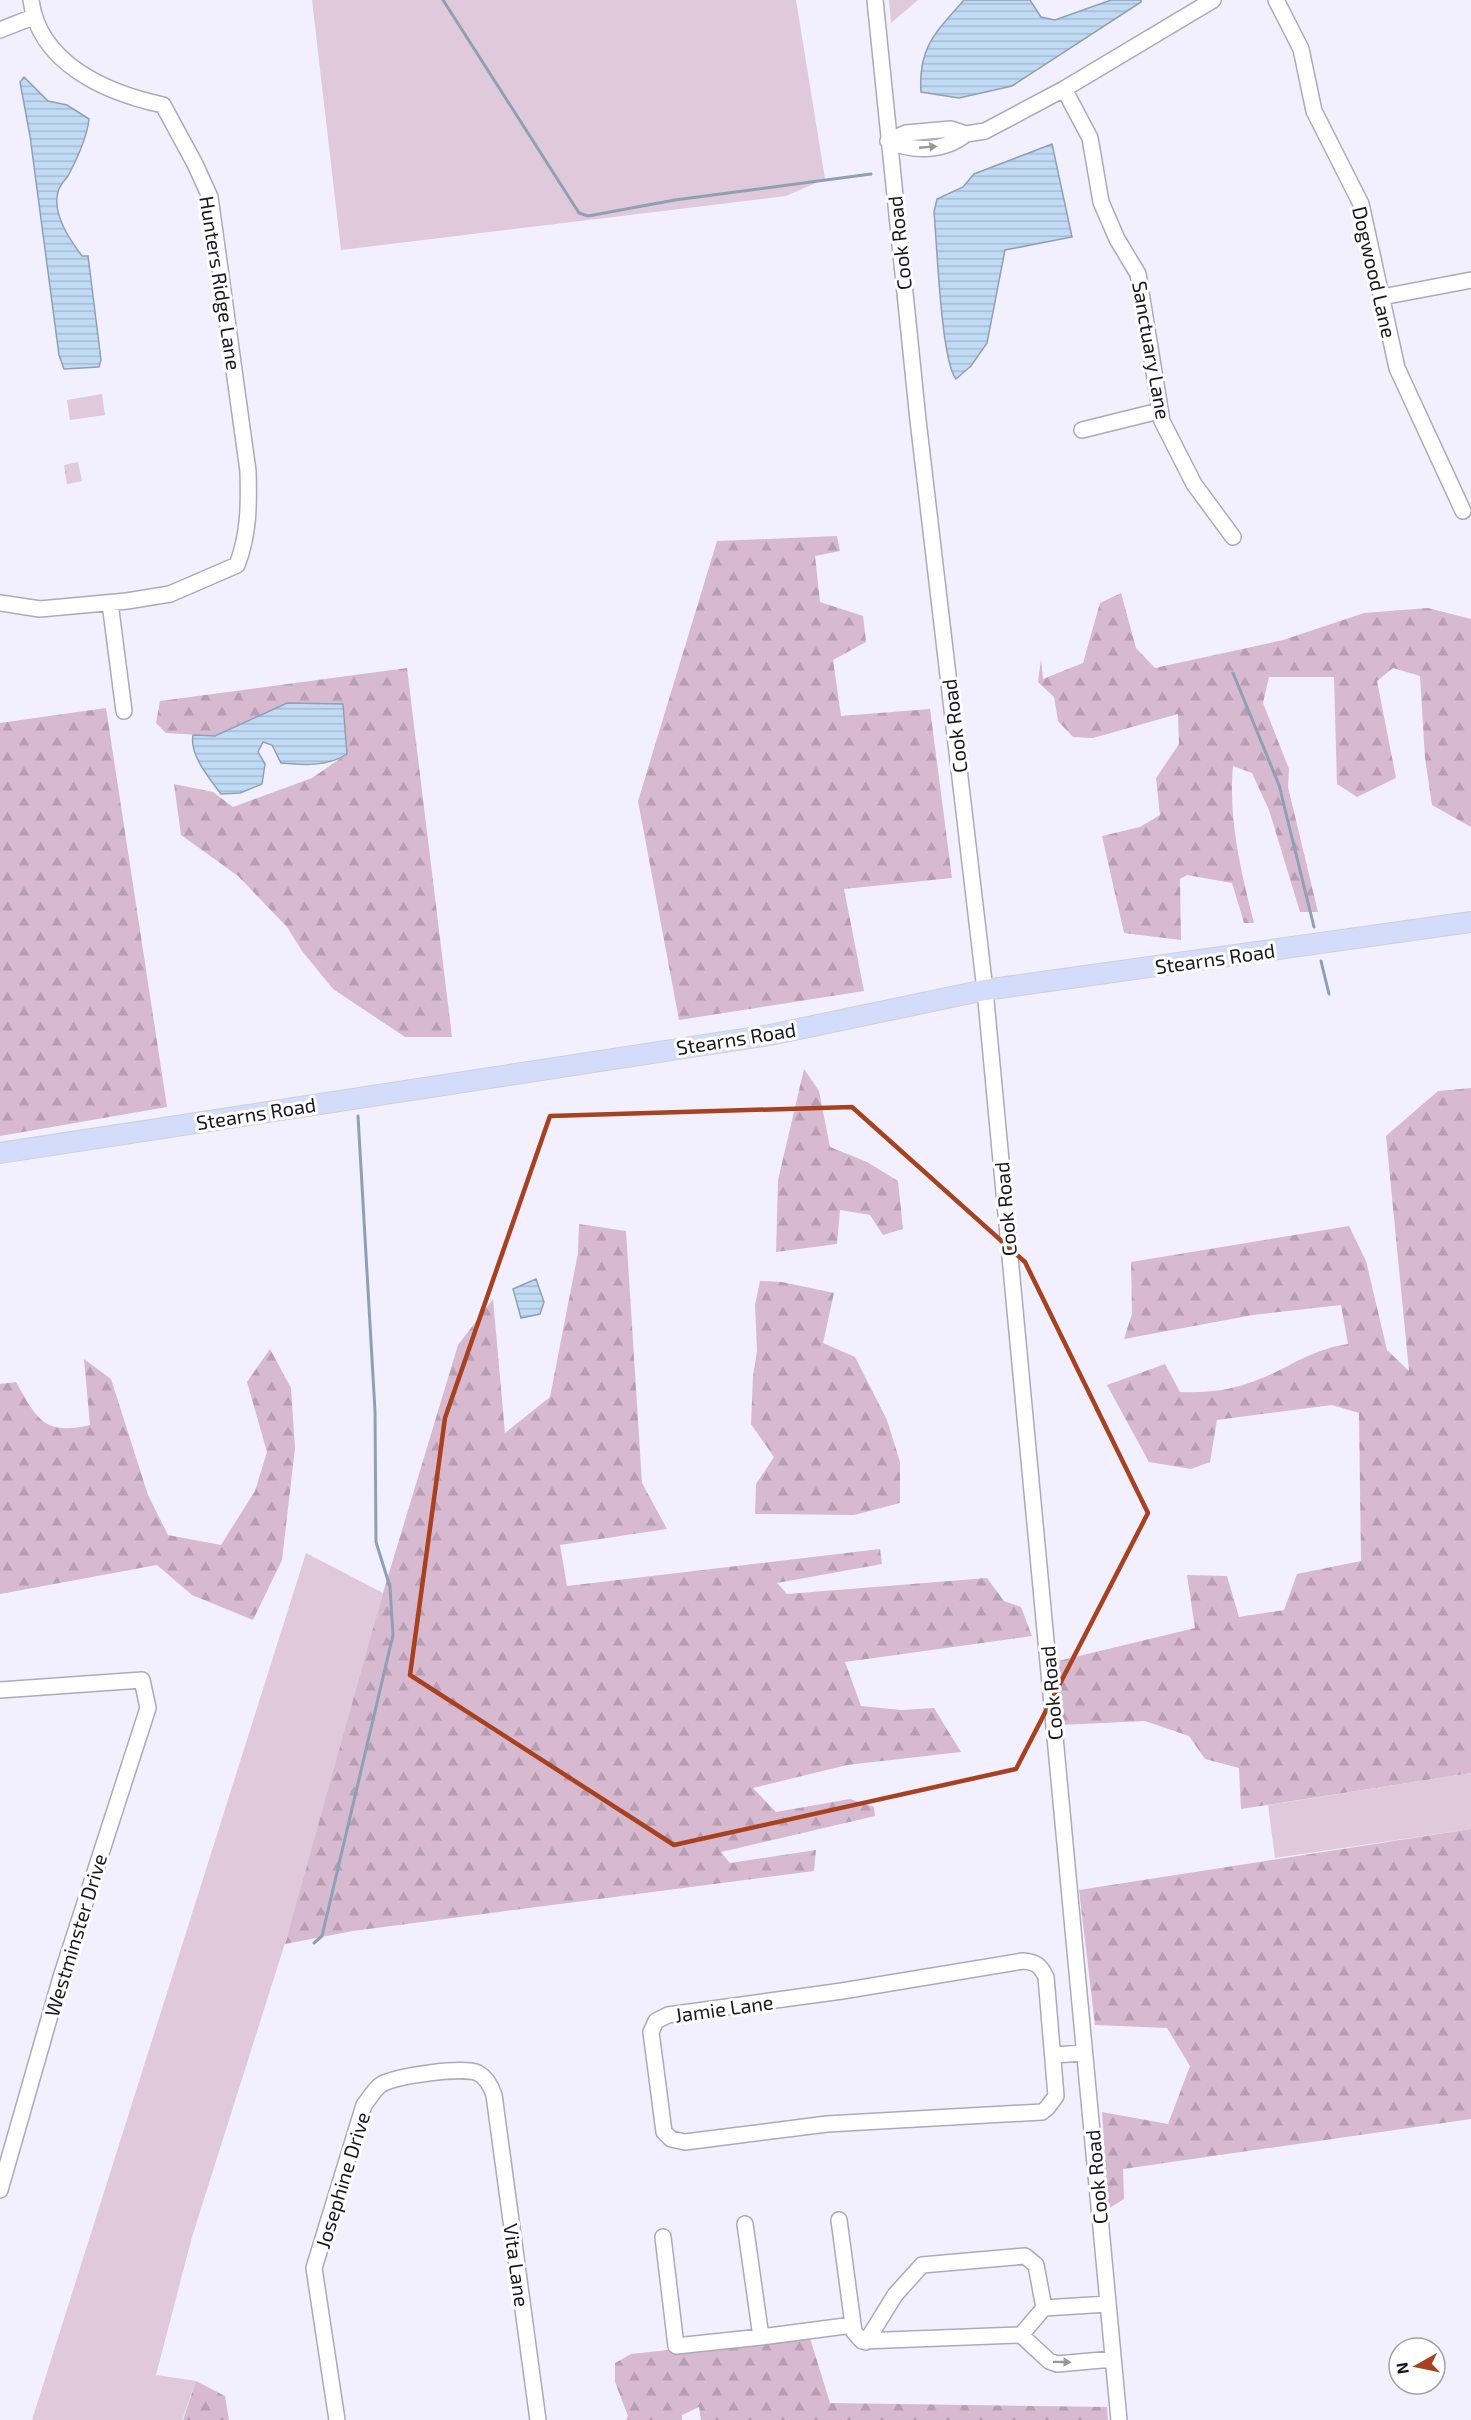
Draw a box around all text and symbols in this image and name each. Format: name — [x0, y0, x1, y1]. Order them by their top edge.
one-way arrow — [919, 142, 938, 152]
street label: Hunters Ridge Lane — [195, 194, 247, 372]
street label: Cook Road — [882, 195, 916, 291]
street label: Dogwood Lane — [1348, 204, 1402, 340]
street label: Sanctuary Lane — [1128, 279, 1176, 421]
street label: Cook Road — [936, 678, 972, 774]
street label: Stearns Road — [1154, 938, 1276, 978]
street label: Stearns Road — [674, 1017, 798, 1059]
street label: Stearns Road — [194, 1092, 318, 1134]
street label: Cook Road — [989, 1161, 1021, 1257]
street label: Cook Road — [1035, 1645, 1067, 1741]
street label: Westminster Drive — [39, 1851, 111, 2019]
street label: Jamie Lane — [673, 1989, 775, 2027]
street label: Josephine Drive — [310, 2109, 374, 2251]
street label: Cook Road — [1080, 2129, 1112, 2225]
street label: Vita Lane — [499, 2222, 535, 2308]
north arrow — [1387, 2336, 1447, 2396]
one-way arrow — [1053, 2357, 1072, 2367]
text: N — [1391, 2361, 1412, 2376]

